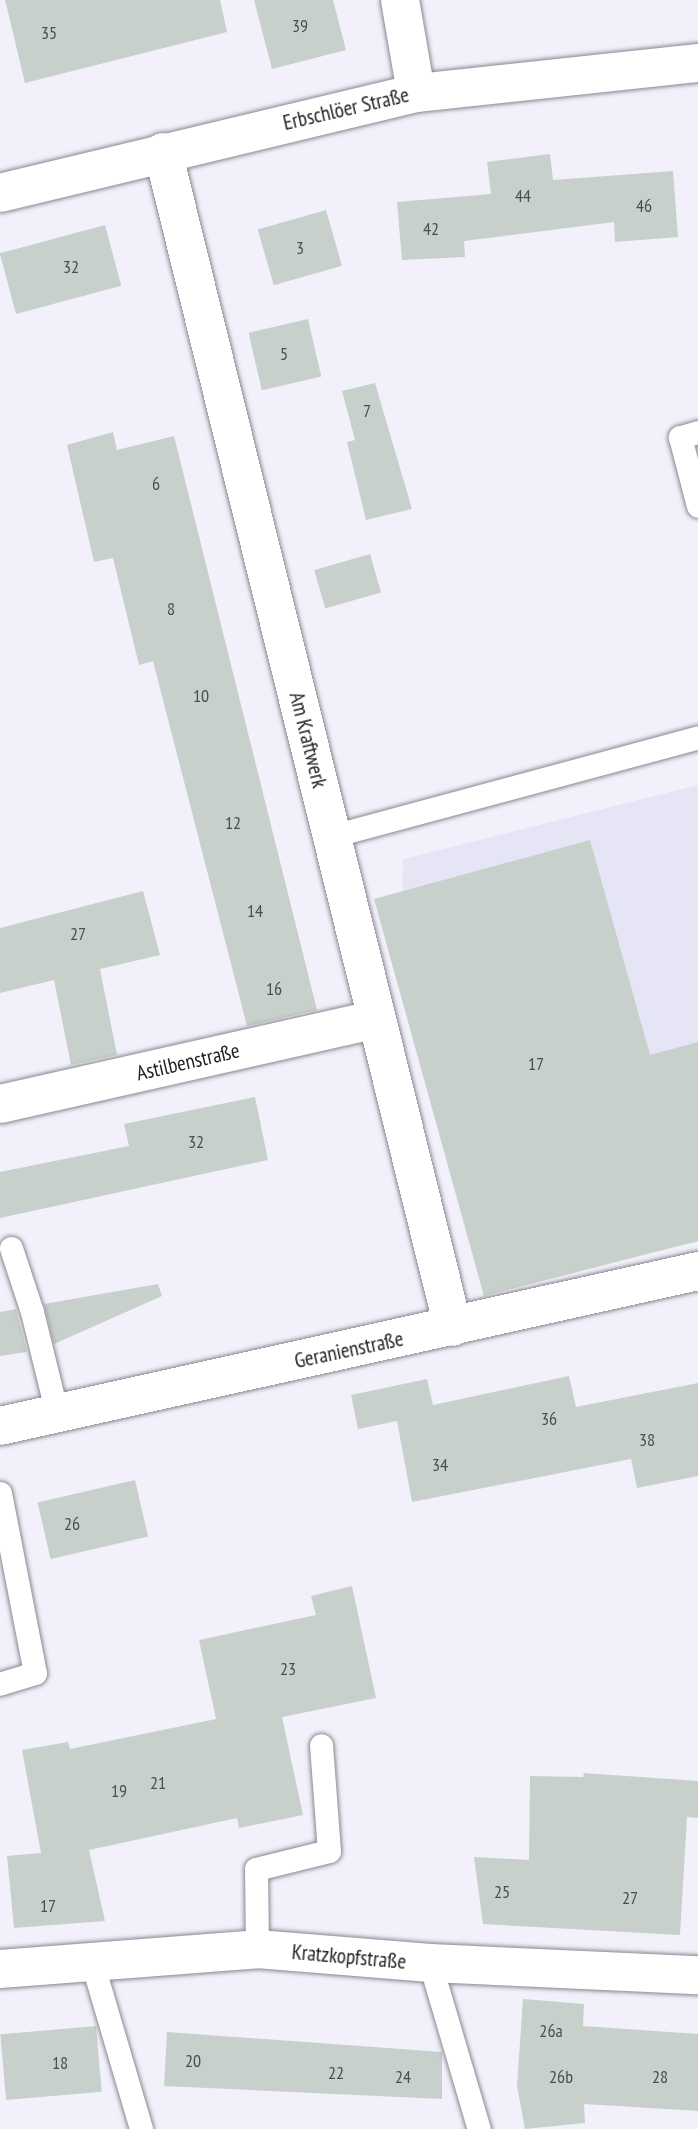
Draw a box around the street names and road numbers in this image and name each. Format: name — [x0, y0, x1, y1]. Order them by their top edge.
street label: Erbschlöer Straße — [281, 82, 411, 136]
street label: Am Kraftwerk — [284, 689, 332, 791]
street label: Astilbenstraße — [134, 1038, 242, 1086]
street label: Geranienstraße — [292, 1326, 406, 1374]
street label: Kratzkopfstraße — [291, 1939, 407, 1975]

